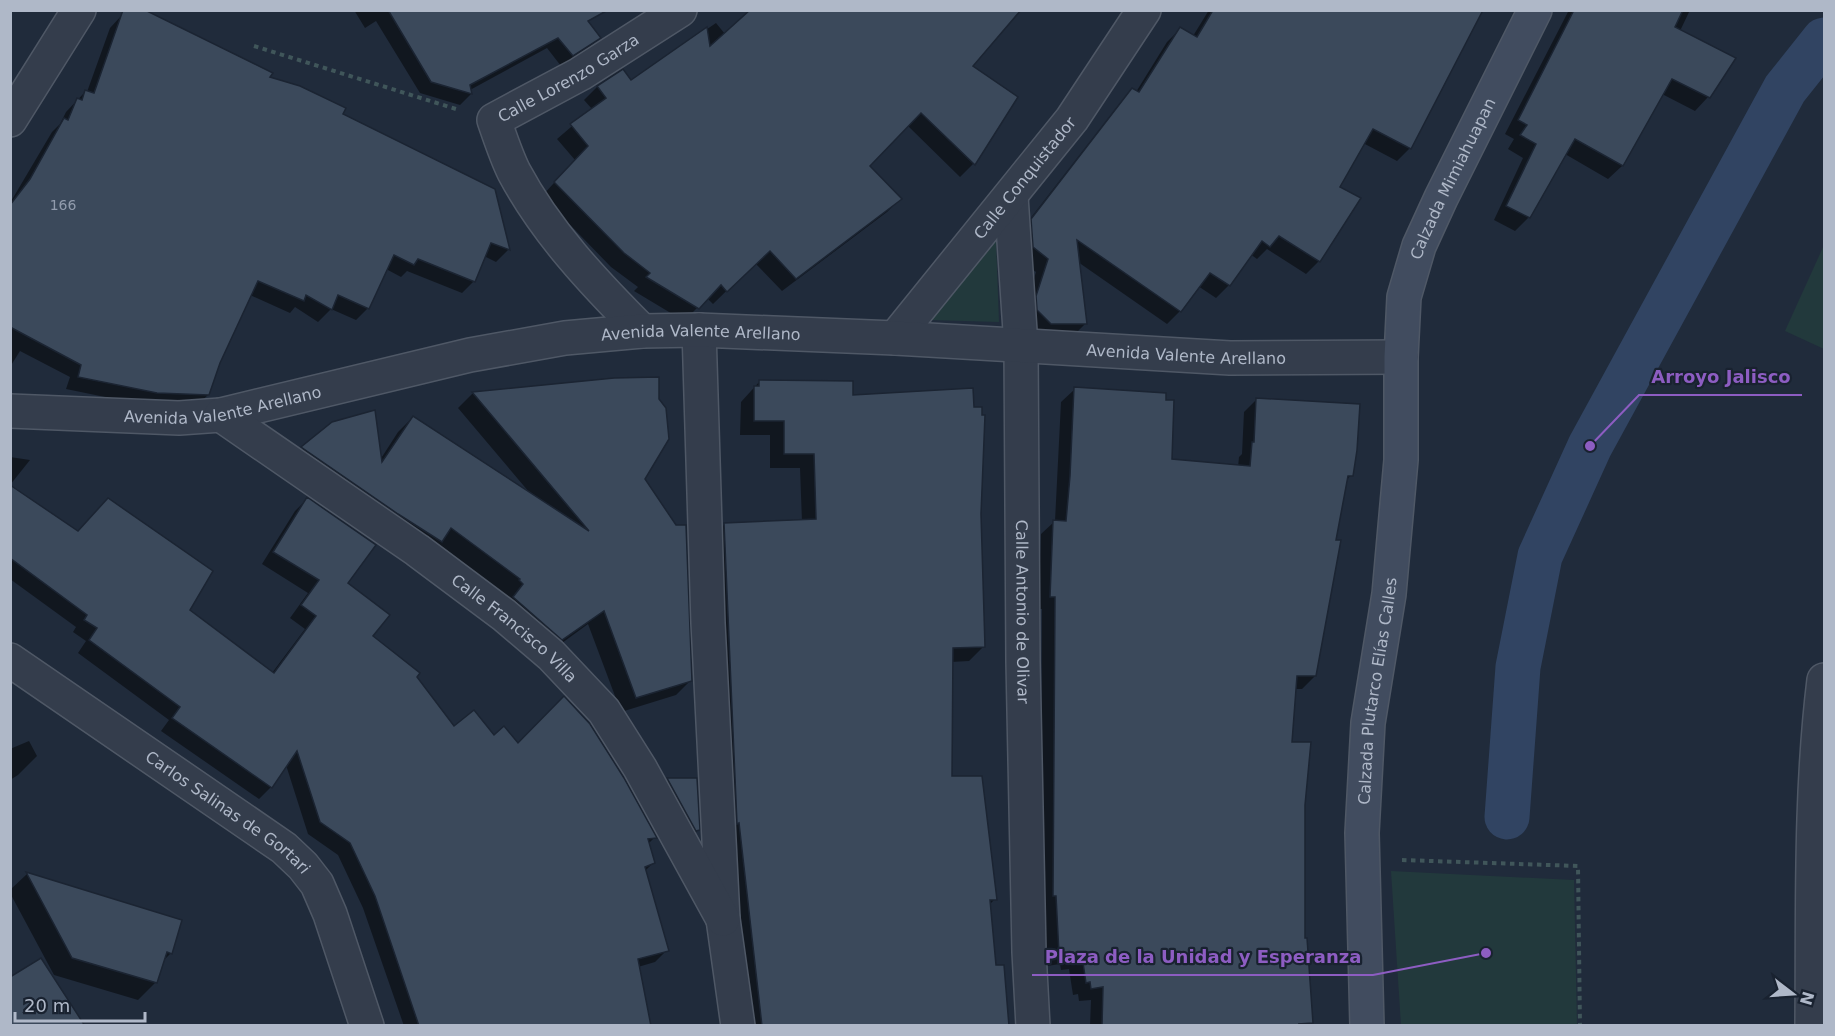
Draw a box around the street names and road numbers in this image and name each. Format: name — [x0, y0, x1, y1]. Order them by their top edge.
street label: Calle Lorenzo Garza — [494, 29, 642, 126]
street label: Calzada Mimiahuapan — [1406, 94, 1499, 261]
street label: Calle Conquistador — [969, 113, 1080, 243]
street label: Avenida Valente Arellano — [600, 320, 801, 344]
street label: Avenida Valente Arellano — [1086, 340, 1286, 368]
street label: Avenida Valente Arellano — [124, 382, 323, 428]
street label: Calle Antonio de Olivar — [1013, 520, 1033, 704]
street label: Calle Francisco Villa — [448, 570, 581, 686]
street label: Calzada Plutarco Elías Calles — [1354, 576, 1400, 805]
street label: Carlos Salinas de Gortari — [142, 747, 315, 877]

